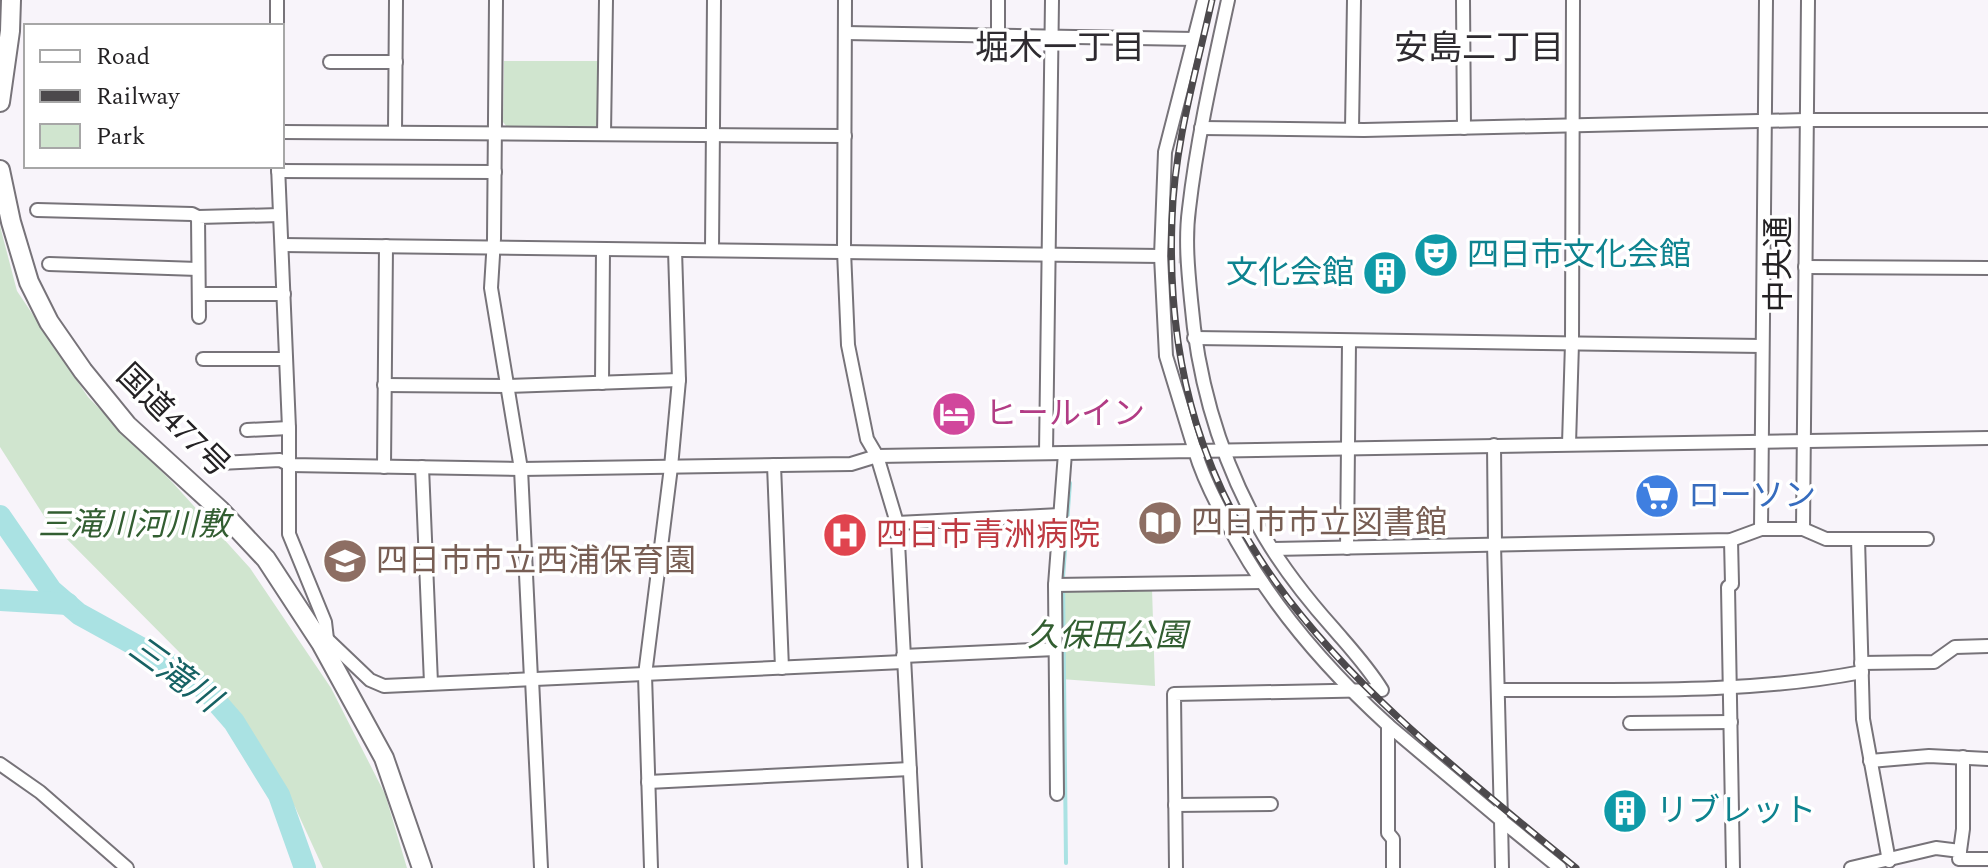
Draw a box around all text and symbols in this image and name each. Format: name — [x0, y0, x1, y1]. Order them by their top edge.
district label: 堀木一丁目 — [975, 23, 1145, 75]
district label: 安島二丁目 — [1394, 23, 1564, 75]
legend — [24, 24, 284, 168]
text: Road — [96, 39, 150, 75]
text: Railway — [96, 79, 181, 115]
text: Park — [96, 119, 146, 155]
street label: 中央通 — [1755, 216, 1804, 312]
theatre icon: 四日市文化会館 — [1412, 231, 1460, 279]
place label: 四日市文化会館 — [1467, 231, 1691, 280]
place label: 文化会館 — [1226, 249, 1354, 298]
building icon: 文化会館 — [1361, 249, 1409, 297]
street label: 国道477号 — [105, 353, 241, 489]
hotel icon: ヒールイン — [930, 390, 978, 438]
place label: ヒールイン — [985, 390, 1145, 439]
supermarket icon: ローソン — [1633, 472, 1681, 520]
place label: ローソン — [1688, 472, 1816, 521]
library icon: 四日市市立図書館 — [1136, 499, 1184, 547]
place label: 四日市市立図書館 — [1191, 499, 1447, 548]
park label: 三滝川河川敷 — [38, 501, 234, 550]
hospital icon: 四日市青洲病院 — [821, 511, 869, 559]
place label: 四日市青洲病院 — [876, 511, 1100, 560]
school or university icon: 四日市市立西浦保育園 — [321, 537, 369, 585]
place label: 四日市市立西浦保育園 — [376, 537, 696, 586]
park label: 久保田公園 — [1027, 612, 1191, 661]
water label: 三滝川 — [117, 624, 233, 728]
building icon: リブレット — [1601, 787, 1649, 835]
place label: リブレット — [1656, 787, 1816, 836]

